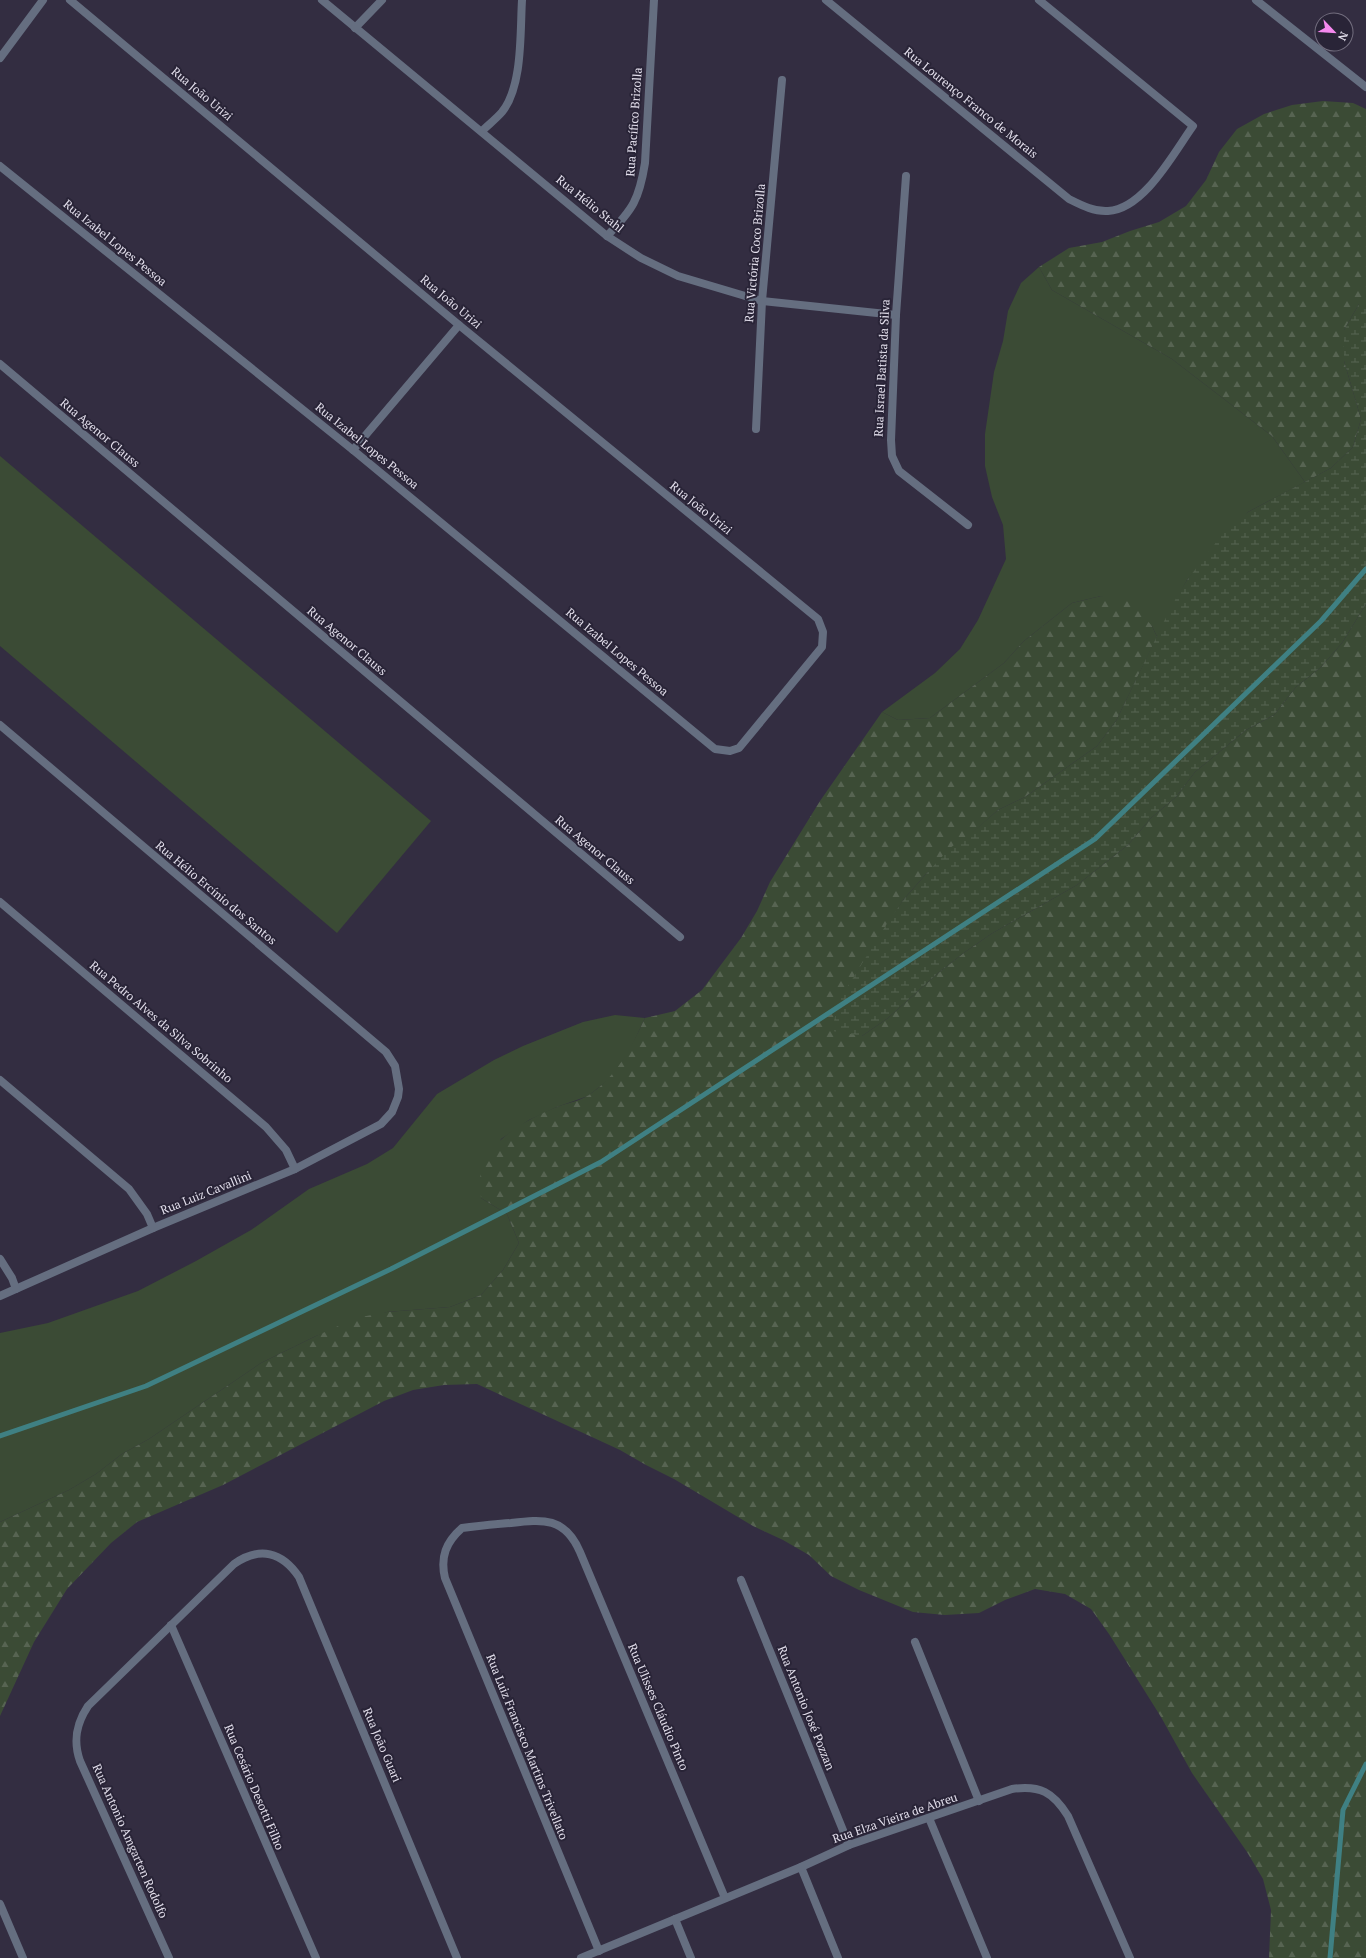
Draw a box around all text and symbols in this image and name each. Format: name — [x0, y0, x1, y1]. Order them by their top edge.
north arrow — [1314, 12, 1354, 52]
text: N — [1335, 29, 1351, 44]
street label: Rua Lourenço Franco de Morais — [901, 44, 1041, 161]
street label: Rua João Urizi — [169, 64, 236, 124]
street label: Rua Pacífico Brizolla — [622, 67, 645, 177]
street label: Rua Hélio Stahl — [553, 172, 627, 236]
street label: Rua Victória Coco Brizolla — [741, 183, 768, 323]
street label: Rua Izabel Lopes Pessoa — [61, 196, 170, 289]
street label: Rua João Urizi — [418, 272, 485, 332]
street label: Rua Israel Batista da Silva — [870, 299, 893, 437]
street label: Rua Agenor Clauss — [57, 395, 143, 470]
street label: Rua Izabel Lopes Pessoa — [313, 399, 422, 492]
street label: Rua João Urizi — [667, 478, 736, 537]
street label: Rua Agenor Clauss — [304, 603, 390, 678]
street label: Rua Izabel Lopes Pessoa — [563, 604, 671, 699]
street label: Rua Agenor Clauss — [552, 812, 638, 887]
street label: Rua Hélio Ercínio dos Santos — [153, 838, 280, 948]
street label: Rua Pedro Alves da Silva Sobrinho — [87, 957, 236, 1086]
street label: Rua Luiz Cavallini — [158, 1167, 254, 1218]
street label: Rua Ulisses Cláudio Pinto — [625, 1641, 692, 1773]
street label: Rua Antonio José Pozzan — [775, 1643, 838, 1772]
street label: Rua Luiz Francisco Martins Trivellato — [483, 1652, 572, 1842]
street label: Rua João Guari — [360, 1705, 405, 1785]
street label: Rua Cesário Desotti Filho — [221, 1722, 288, 1852]
street label: Rua Antonio Amgarten Rodolfo — [90, 1761, 171, 1921]
street label: Rua Elza Vieira de Abreu — [830, 1789, 959, 1846]

